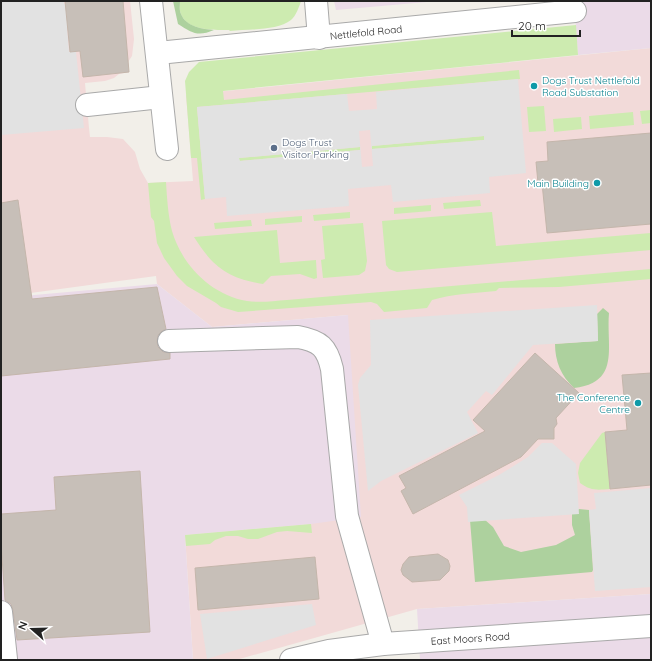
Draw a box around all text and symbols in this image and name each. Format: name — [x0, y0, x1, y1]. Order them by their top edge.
scale bar — [512, 12, 580, 38]
text: 20 m — [518, 18, 546, 33]
street label: Nettlefold Road — [329, 22, 403, 42]
place label: Dogs Trust Nettlefold Road Substation — [542, 74, 640, 99]
marker: Dogs Trust Nettlefold Road Substation — [529, 81, 539, 91]
place label: Dogs Trust Visitor Parking — [282, 136, 349, 161]
marker: Dogs Trust Visitor Parking — [269, 143, 279, 153]
place label: Main Building — [527, 177, 589, 190]
marker: Main Building — [592, 178, 602, 188]
place label: The Conference Centre — [557, 391, 630, 416]
marker: The Conference Centre — [633, 398, 643, 408]
north arrow — [12, 609, 52, 649]
text: N — [15, 619, 31, 632]
street label: East Moors Road — [430, 629, 510, 647]

